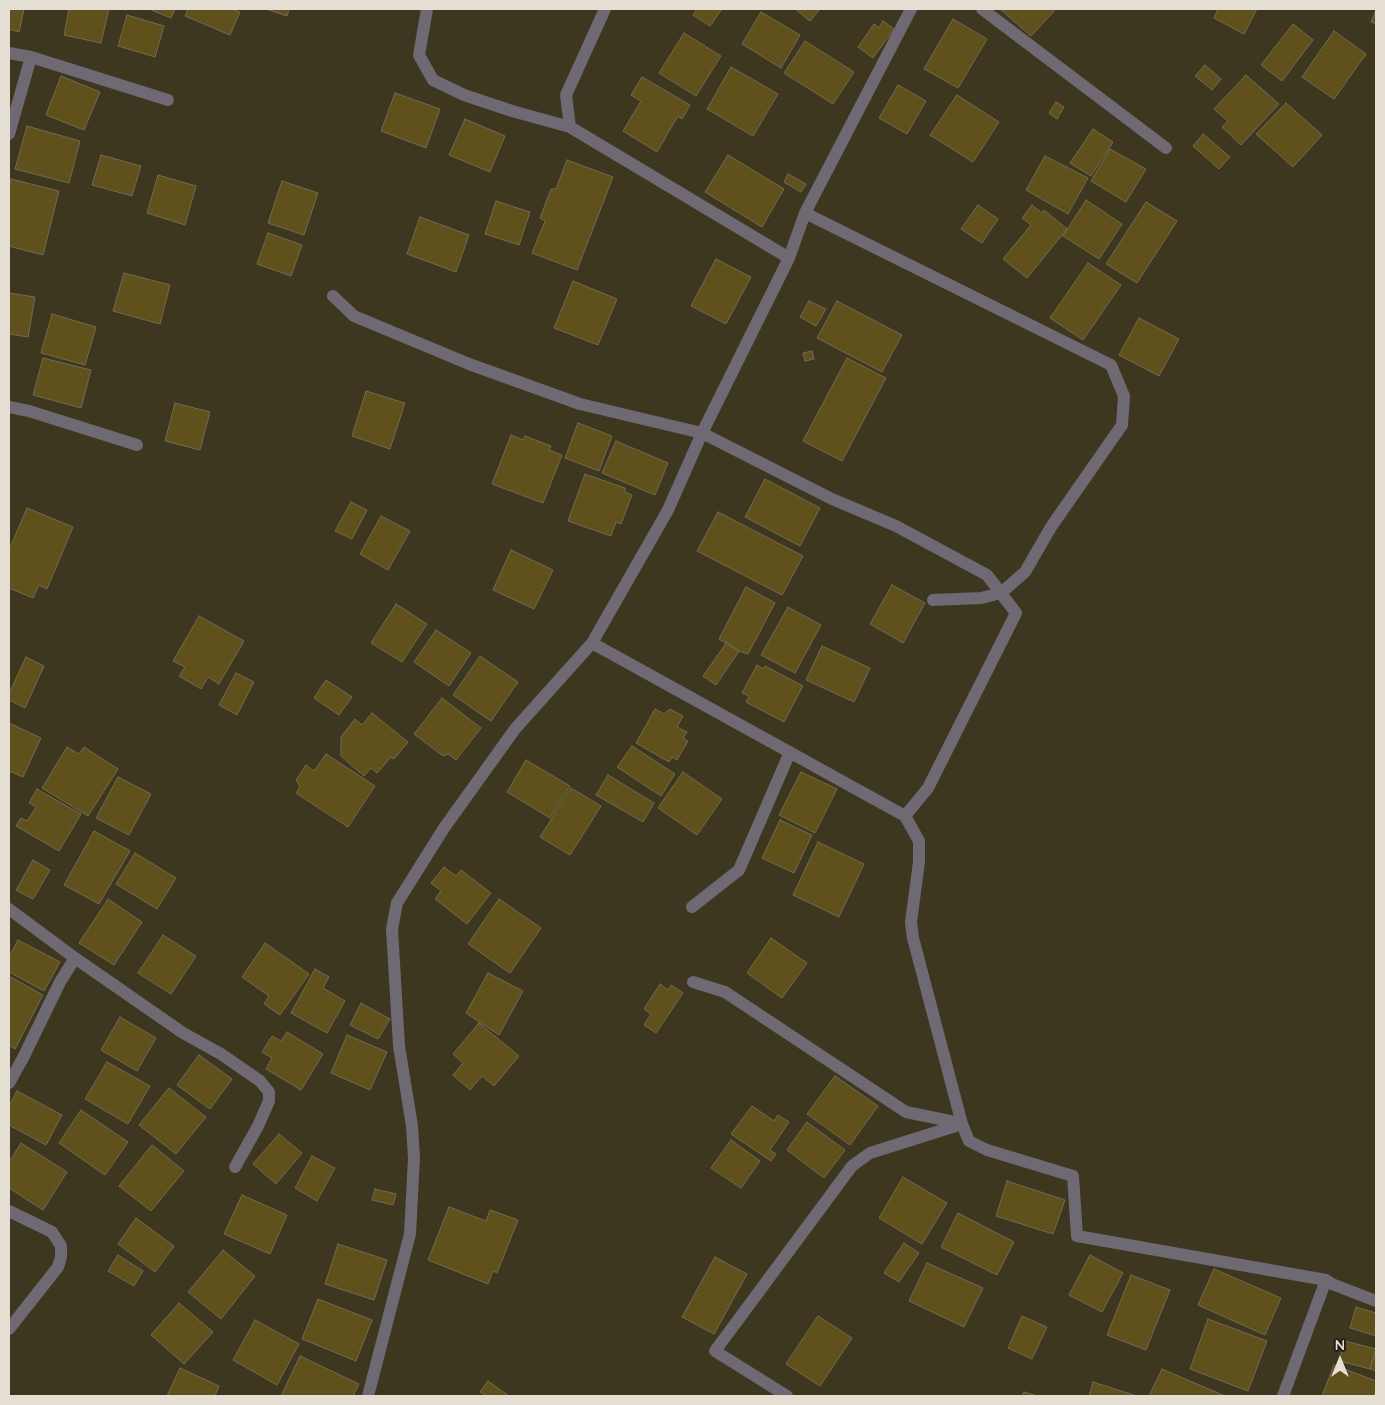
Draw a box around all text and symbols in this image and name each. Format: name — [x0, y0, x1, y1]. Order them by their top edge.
north arrow — [1315, 1335, 1365, 1385]
text: N — [1335, 1336, 1345, 1354]

